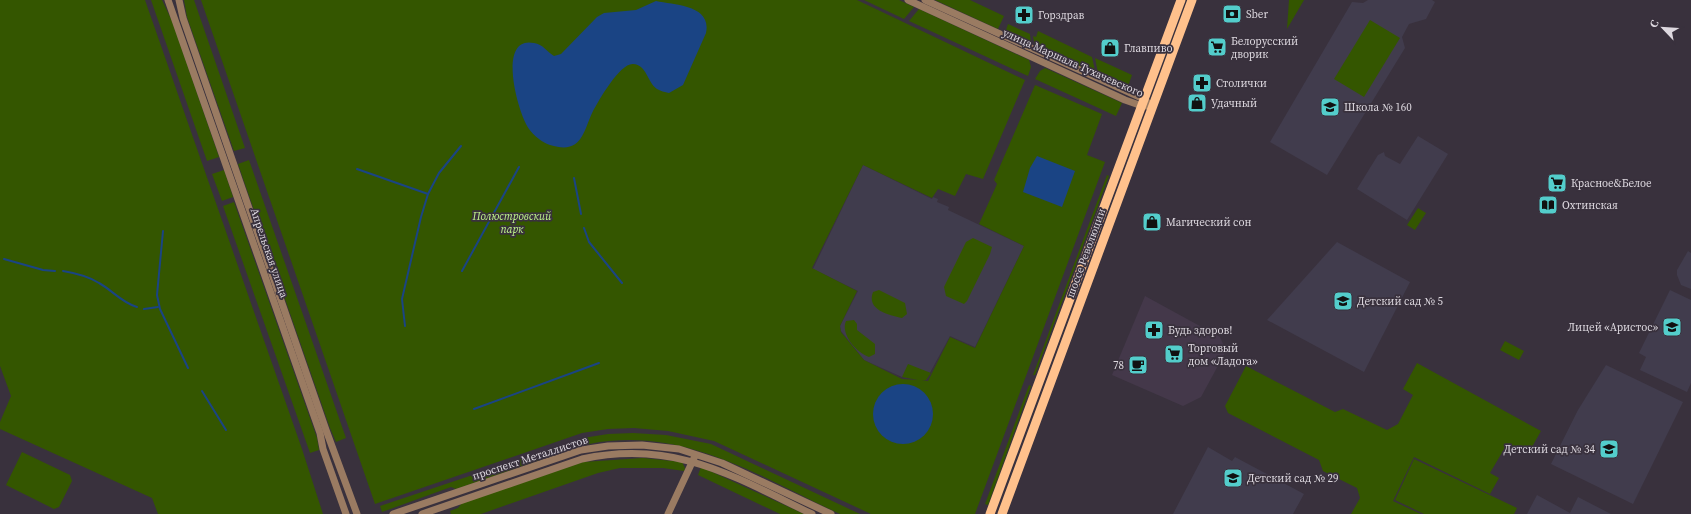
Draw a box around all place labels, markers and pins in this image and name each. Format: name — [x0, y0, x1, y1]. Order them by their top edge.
bank icon: Sber — [1221, 3, 1243, 25]
pharmacy icon: Горздрав — [1013, 4, 1035, 26]
place label: Sber — [1246, 7, 1268, 22]
place label: Горздрав — [1038, 8, 1085, 23]
place label: Белорусский дворик — [1231, 34, 1298, 62]
supermarket icon: Белорусский дворик — [1206, 36, 1228, 58]
shop icon: Главпиво — [1099, 37, 1121, 59]
place label: Главпиво — [1124, 41, 1172, 56]
pharmacy icon: Столички — [1191, 72, 1213, 94]
place label: Столички — [1216, 76, 1267, 91]
shop icon: Удачный — [1186, 92, 1208, 114]
place label: Удачный — [1211, 96, 1257, 111]
school or university icon: Школа № 160 — [1319, 96, 1341, 118]
place label: Школа № 160 — [1344, 100, 1412, 115]
supermarket icon: Красное&Белое — [1546, 172, 1568, 194]
place label: Красное&Белое — [1571, 176, 1652, 191]
library icon: Охтинская — [1537, 194, 1559, 216]
place label: Охтинская — [1562, 198, 1618, 213]
shop icon: Магический сон — [1141, 211, 1163, 233]
place label: Магический сон — [1166, 215, 1251, 230]
school or university icon: Детский сад № 5 — [1332, 290, 1354, 312]
place label: Детский сад № 5 — [1357, 294, 1444, 309]
school or university icon: Лицей «Аристос» — [1661, 316, 1683, 338]
pharmacy icon: Будь здоров! — [1143, 319, 1165, 341]
place label: Лицей «Аристос» — [1568, 320, 1659, 335]
place label: Будь здоров! — [1168, 323, 1232, 338]
place label: Торговый дом «Ладога» — [1188, 341, 1258, 369]
supermarket icon: Торговый дом «Ладога» — [1163, 343, 1185, 365]
cafe icon: 78 — [1127, 354, 1149, 376]
place label: 78 — [1113, 358, 1124, 373]
school or university icon: Детский сад № 34 — [1598, 438, 1620, 460]
place label: Детский сад № 34 — [1503, 442, 1595, 457]
school or university icon: Детский сад № 29 — [1222, 467, 1244, 489]
place label: Детский сад № 29 — [1247, 471, 1339, 486]

